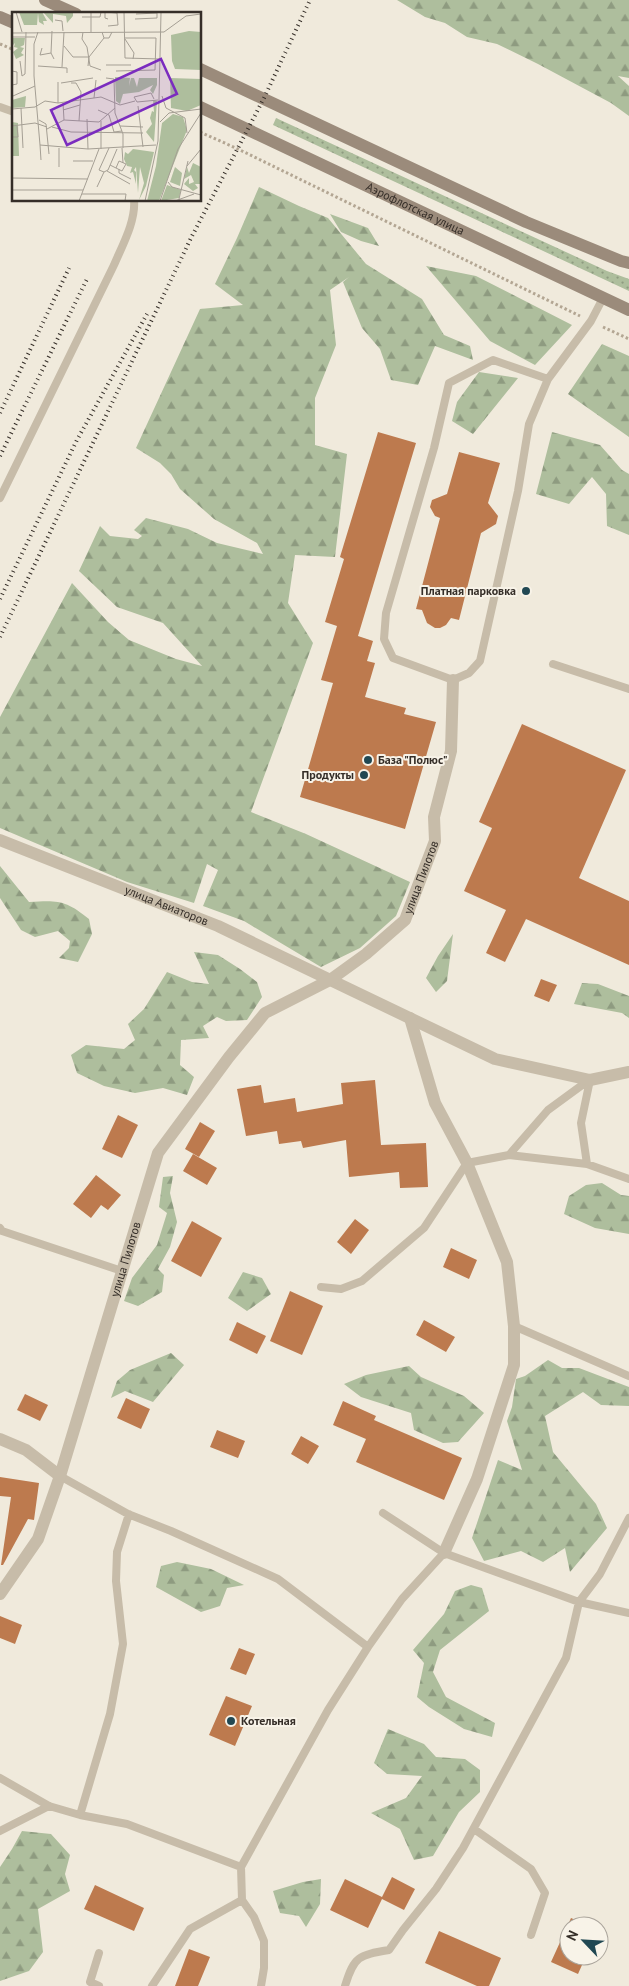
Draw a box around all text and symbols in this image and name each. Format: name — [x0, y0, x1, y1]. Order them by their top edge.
inset map — [12, 12, 201, 201]
street label: Аэрофлотская улица — [364, 179, 467, 238]
place label: Платная парковка — [421, 583, 516, 598]
marker: Платная парковка — [520, 585, 532, 597]
place label: База "Полюс" — [378, 752, 448, 767]
marker: База "Полюс" — [362, 754, 374, 766]
place label: Продукты — [302, 767, 354, 782]
marker: Продукты — [358, 769, 370, 781]
street label: улица Пилотов — [400, 838, 442, 916]
street label: улица Авиаторов — [123, 882, 211, 929]
street label: улица Пилотов — [107, 1220, 144, 1299]
place label: Котельная — [241, 1713, 296, 1728]
marker: Котельная — [225, 1715, 237, 1727]
north arrow — [559, 1916, 609, 1966]
text: N — [562, 1928, 582, 1943]

